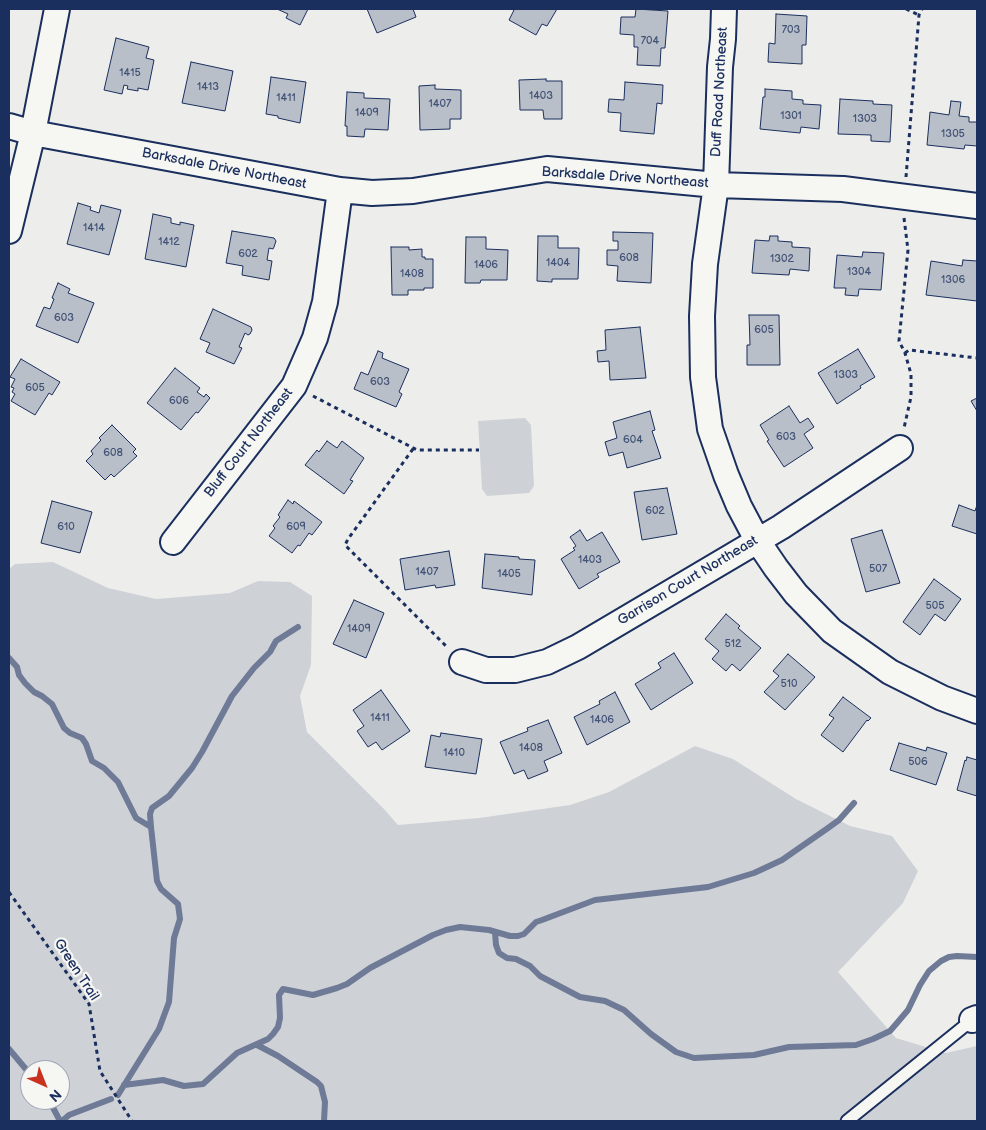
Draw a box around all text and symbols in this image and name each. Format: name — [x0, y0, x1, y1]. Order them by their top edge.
house number: 703 — [782, 23, 800, 37]
street label: Duff Road Northeast — [708, 27, 732, 157]
house number: 704 — [641, 34, 659, 48]
house number: 1415 — [119, 66, 141, 80]
house number: 1413 — [197, 80, 219, 94]
house number: 1403 — [529, 89, 553, 103]
house number: 1411 — [276, 91, 296, 105]
house number: 1407 — [429, 97, 451, 111]
house number: 1409 — [355, 106, 379, 120]
house number: 1301 — [780, 109, 802, 123]
house number: 1303 — [853, 112, 877, 126]
house number: 1305 — [941, 127, 965, 141]
street label: Barksdale Drive Northeast — [140, 145, 308, 193]
street label: Barksdale Drive Northeast — [541, 164, 709, 192]
house number: 1414 — [83, 221, 105, 235]
house number: 1412 — [158, 235, 180, 249]
house number: 602 — [238, 247, 258, 261]
house number: 608 — [619, 251, 639, 265]
house number: 1302 — [770, 252, 794, 266]
house number: 1404 — [546, 256, 570, 270]
house number: 1406 — [474, 258, 498, 272]
house number: 1304 — [847, 265, 871, 279]
house number: 1408 — [400, 267, 424, 281]
house number: 1306 — [941, 273, 965, 287]
house number: 603 — [54, 311, 74, 325]
house number: 605 — [754, 323, 774, 337]
house number: 1303 — [834, 368, 858, 382]
house number: 603 — [370, 375, 390, 389]
house number: 605 — [25, 381, 45, 395]
street label: Bluff Court Northeast — [201, 385, 297, 501]
house number: 606 — [169, 394, 189, 408]
house number: 603 — [776, 430, 796, 444]
house number: 604 — [623, 433, 643, 447]
house number: 608 — [103, 446, 123, 460]
house number: 602 — [645, 504, 665, 518]
house number: 610 — [57, 520, 75, 534]
house number: 609 — [286, 520, 306, 534]
street label: Garrison Court Northeast — [615, 532, 761, 630]
house number: 1403 — [578, 553, 602, 567]
house number: 507 — [869, 562, 887, 576]
house number: 1407 — [416, 565, 438, 579]
house number: 1405 — [497, 567, 521, 581]
house number: 505 — [925, 599, 945, 613]
house number: 1409 — [347, 622, 371, 636]
house number: 512 — [724, 637, 742, 651]
house number: 510 — [780, 677, 798, 691]
house number: 1411 — [370, 711, 390, 725]
house number: 1406 — [590, 713, 614, 727]
house number: 1408 — [519, 741, 543, 755]
house number: 1410 — [443, 746, 465, 760]
house number: 506 — [908, 755, 928, 769]
street label: Green Trail — [50, 936, 102, 1004]
north arrow — [20, 1060, 70, 1110]
text: N — [45, 1086, 65, 1105]

